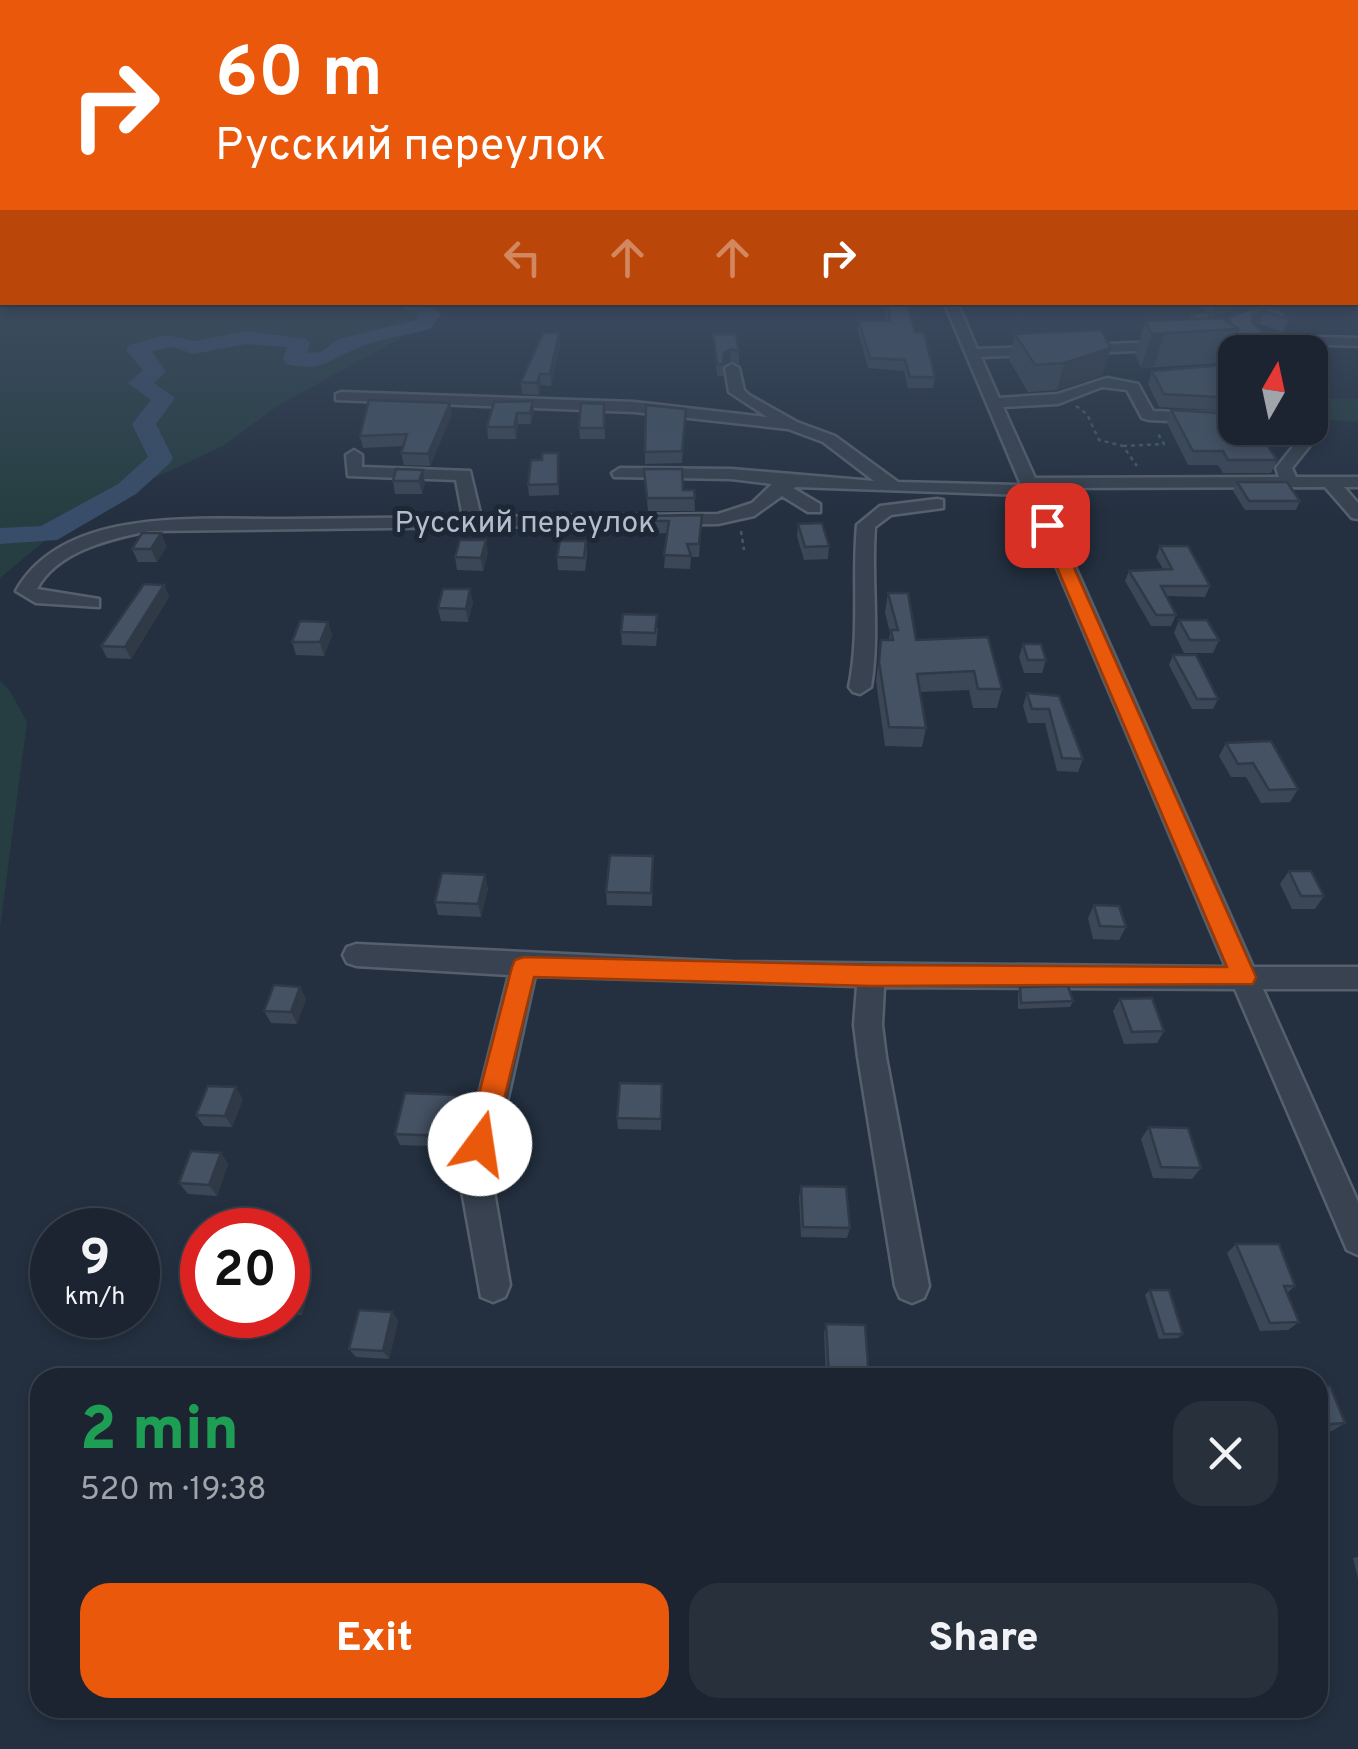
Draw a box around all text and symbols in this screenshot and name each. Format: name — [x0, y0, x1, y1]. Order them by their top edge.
text: 60 m — [215, 32, 383, 121]
icon: right — [50, 40, 180, 170]
text: Русский переулок — [215, 119, 606, 176]
icon: left — [495, 230, 550, 285]
icon: ahead — [600, 230, 655, 285]
icon: ahead — [705, 230, 760, 285]
icon: right — [810, 230, 865, 285]
north arrow — [1218, 335, 1328, 445]
map controls — [1218, 335, 1328, 445]
pin — [1005, 483, 1090, 568]
icon: arrive — [1020, 498, 1075, 553]
street label: Русский переулок — [395, 506, 655, 543]
position arrow — [428, 1092, 532, 1196]
speed limit sign: 20 — [180, 1208, 310, 1338]
text: 9 — [80, 1229, 110, 1292]
text: km/h — [65, 1282, 125, 1314]
text: 2 min — [80, 1395, 239, 1471]
button: close — [1173, 1401, 1278, 1506]
text: 520 m · 19:38 — [80, 1471, 267, 1511]
button: Exit — [80, 1583, 669, 1698]
button: Share — [689, 1583, 1278, 1698]

